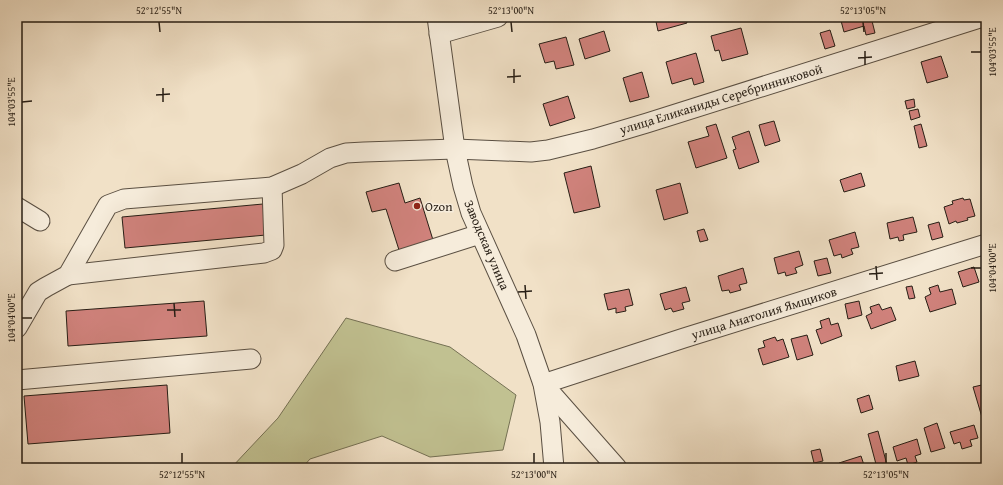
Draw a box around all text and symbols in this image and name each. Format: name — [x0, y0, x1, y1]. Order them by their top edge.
text: 52°12'55"N — [136, 3, 182, 18]
text: 52°13'00"N — [488, 3, 534, 18]
text: 52°13'05"N — [840, 3, 886, 18]
text: 104°03'55"E — [985, 27, 1000, 77]
street label: улица Еликаниды Серебринниковой — [616, 59, 825, 139]
text: 104°03'55"E — [4, 77, 19, 127]
place label: Ozon — [425, 197, 453, 216]
street label: Заводская улица — [459, 197, 515, 294]
marker: Ozon — [412, 201, 422, 211]
text: 104°04'00"E — [985, 243, 1000, 293]
street label: улица Анатолия Ямщиков — [688, 282, 839, 344]
text: 104°04'00"E — [4, 293, 19, 343]
text: 52°12'55"N — [159, 467, 205, 482]
text: 52°13'00"N — [511, 467, 557, 482]
text: 52°13'05"N — [863, 467, 909, 482]

